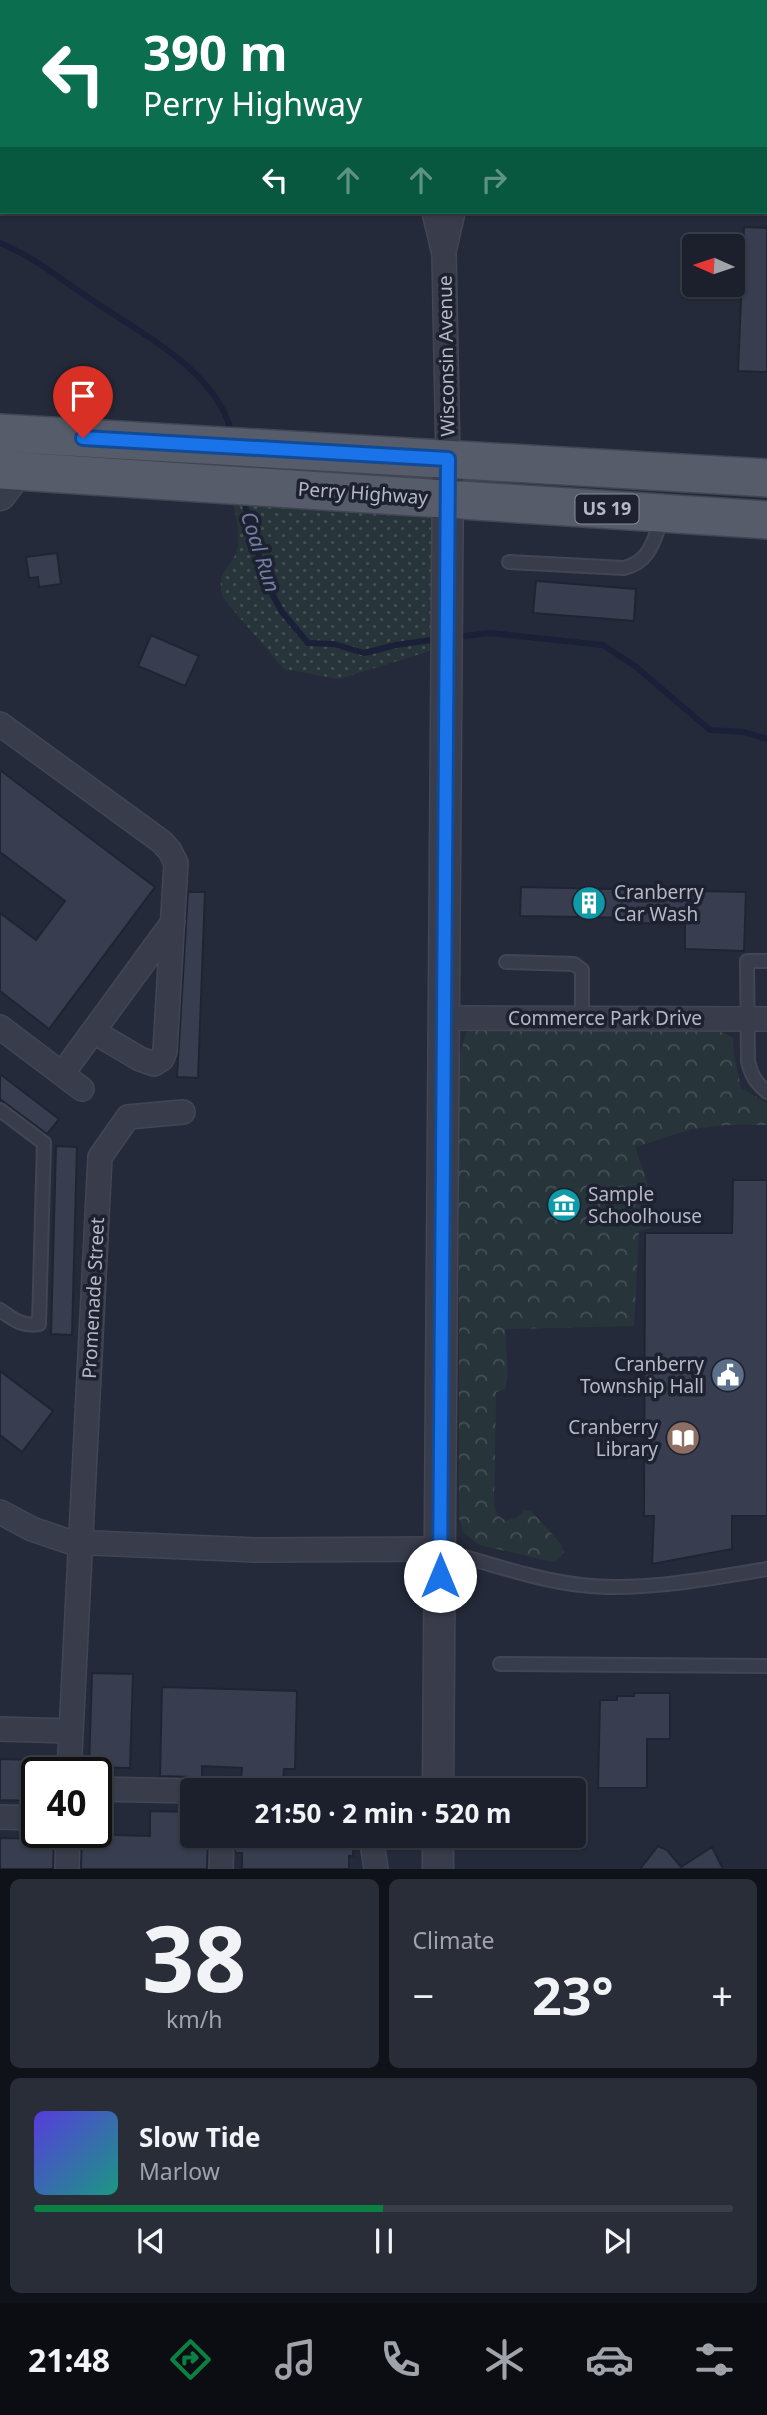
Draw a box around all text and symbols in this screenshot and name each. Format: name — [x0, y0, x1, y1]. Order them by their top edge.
text: 390 m — [143, 19, 288, 85]
icon: left — [28, 28, 119, 119]
text: Perry Highway — [143, 82, 362, 125]
icon: left — [256, 161, 294, 199]
icon: ahead — [329, 161, 367, 199]
icon: ahead — [402, 161, 440, 199]
icon: right — [475, 161, 513, 199]
north arrow — [682, 234, 746, 298]
map controls — [682, 234, 745, 297]
street label: Wisconsin Avenue — [432, 275, 460, 437]
pin — [53, 366, 113, 438]
icon: arrive — [64, 377, 102, 415]
street label: Perry Highway — [297, 475, 429, 511]
road number: US 19 — [576, 494, 638, 524]
water label: Coal Run — [235, 508, 287, 596]
place label: Cranberry Car Wash — [614, 879, 704, 927]
building icon: Cranberry Car Wash — [570, 884, 608, 922]
street label: Commerce Park Drive — [508, 1005, 702, 1031]
place label: Sample Schoolhouse — [588, 1181, 702, 1229]
museum icon: Sample Schoolhouse — [545, 1186, 583, 1224]
street label: Promenade Street — [76, 1216, 110, 1379]
place label: Cranberry Township Hall — [580, 1351, 704, 1399]
public building icon: Cranberry Township Hall — [709, 1356, 747, 1394]
place label: Cranberry Library — [568, 1414, 658, 1462]
library icon: Cranberry Library — [664, 1419, 702, 1457]
position arrow — [403, 1539, 477, 1613]
speed limit sign: 40 — [21, 1757, 112, 1848]
text: 21:50 · 2 min · 520 m — [255, 1795, 511, 1831]
text: 38 — [142, 1895, 246, 2019]
text: Climate — [413, 1924, 495, 1956]
text: 23° — [532, 1959, 614, 2030]
text: − — [413, 1969, 434, 2021]
text: + — [711, 1969, 733, 2021]
text: km/h — [166, 2003, 223, 2035]
text: Slow Tide — [139, 2119, 261, 2155]
text: Marlow — [139, 2155, 220, 2187]
icon: previous — [132, 2222, 170, 2260]
icon: pause — [365, 2222, 403, 2260]
icon: next — [598, 2222, 636, 2260]
icon: directions — [166, 2335, 215, 2384]
icon: music — [271, 2335, 320, 2384]
icon: phone — [376, 2335, 425, 2384]
icon: climate — [480, 2335, 529, 2384]
icon: car — [585, 2335, 634, 2384]
icon: filters — [690, 2335, 739, 2384]
text: 21:48 — [28, 2338, 110, 2381]

